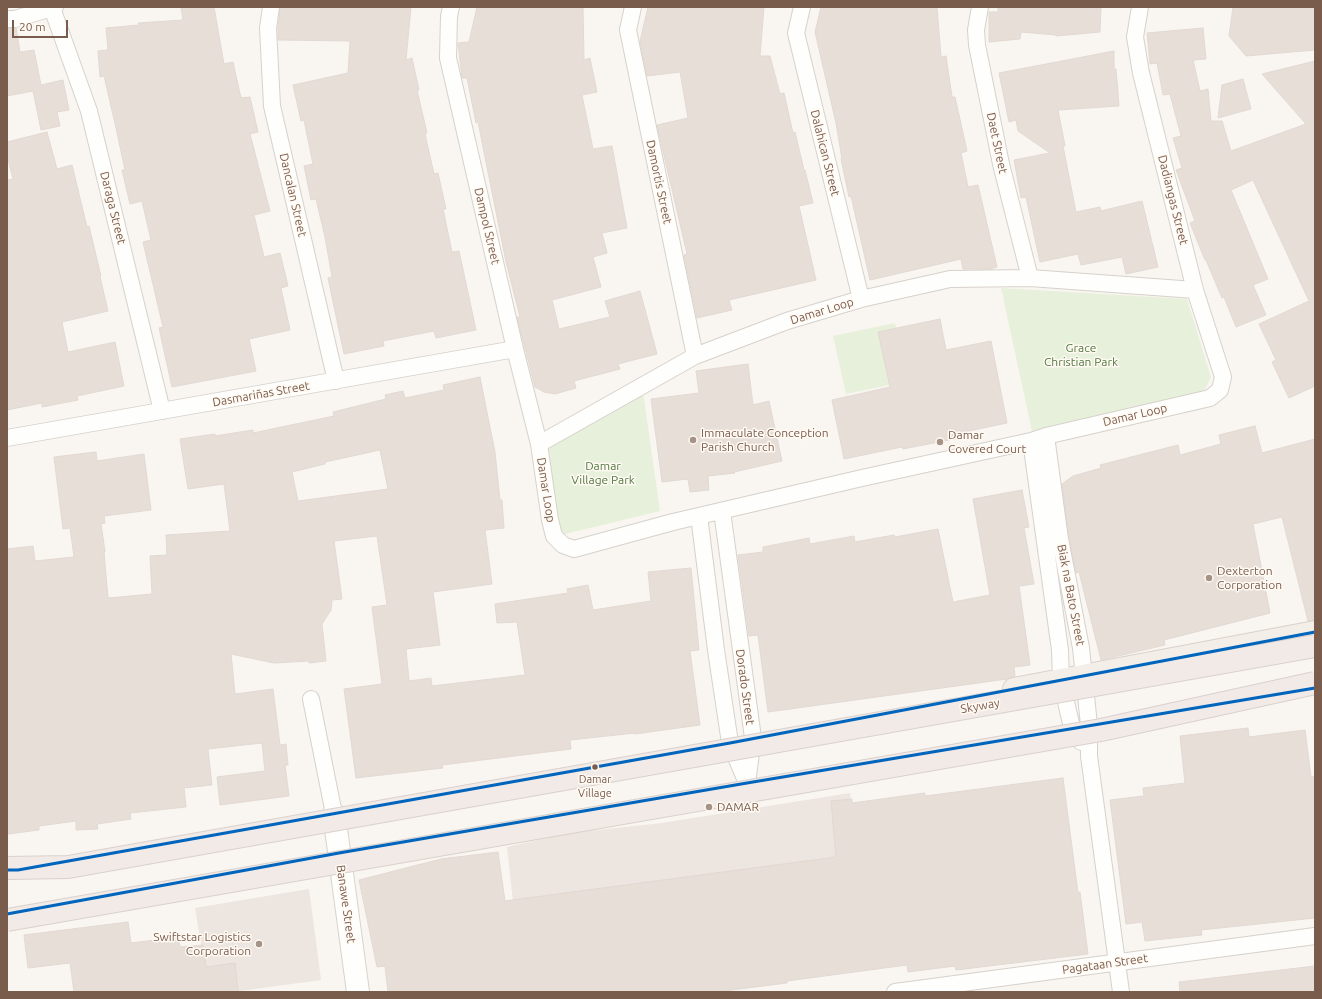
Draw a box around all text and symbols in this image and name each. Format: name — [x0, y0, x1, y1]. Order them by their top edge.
scale bar — [14, 12, 70, 38]
text: 20 m — [19, 20, 46, 33]
street label: Dalahican Street — [807, 108, 843, 198]
street label: Daet Street — [983, 111, 1011, 175]
street label: Damortis Street — [643, 139, 675, 225]
street label: Dancalan Street — [276, 152, 310, 238]
street label: Dadiangas Street — [1155, 154, 1191, 246]
street label: Daraga Street — [97, 170, 129, 246]
street label: Dampol Street — [471, 186, 503, 266]
street label: Damar Loop — [789, 295, 855, 327]
park label: Grace Christian Park — [1044, 341, 1118, 369]
street label: Dasmariñas Street — [211, 378, 311, 410]
street label: Damar Loop — [1101, 401, 1169, 429]
place label: Immaculate Conception Parish Church — [701, 426, 829, 454]
place label: Damar Covered Court — [948, 428, 1026, 456]
marker: Immaculate Conception Parish Church — [688, 435, 698, 445]
marker: Damar Covered Court — [935, 437, 945, 447]
street label: Damar Loop — [534, 456, 558, 524]
park label: Damar Village Park — [571, 459, 635, 487]
street label: Biak na Bato Street — [1054, 543, 1088, 647]
place label: Dexterton Corporation — [1217, 564, 1282, 592]
marker: Dexterton Corporation — [1204, 573, 1214, 583]
street label: Dorado Street — [733, 648, 757, 726]
street label: Skyway — [959, 695, 1001, 717]
marker: Damar Village — [590, 762, 600, 772]
place label: Damar Village — [578, 772, 612, 798]
place label: DAMAR — [717, 800, 759, 814]
marker: DAMAR — [704, 802, 714, 812]
street label: Banawe Street — [333, 864, 359, 944]
place label: Swiftstar Logistics Corporation — [153, 930, 251, 958]
marker: Swiftstar Logistics Corporation — [254, 939, 264, 949]
street label: Pagataan Street — [1061, 951, 1149, 977]

